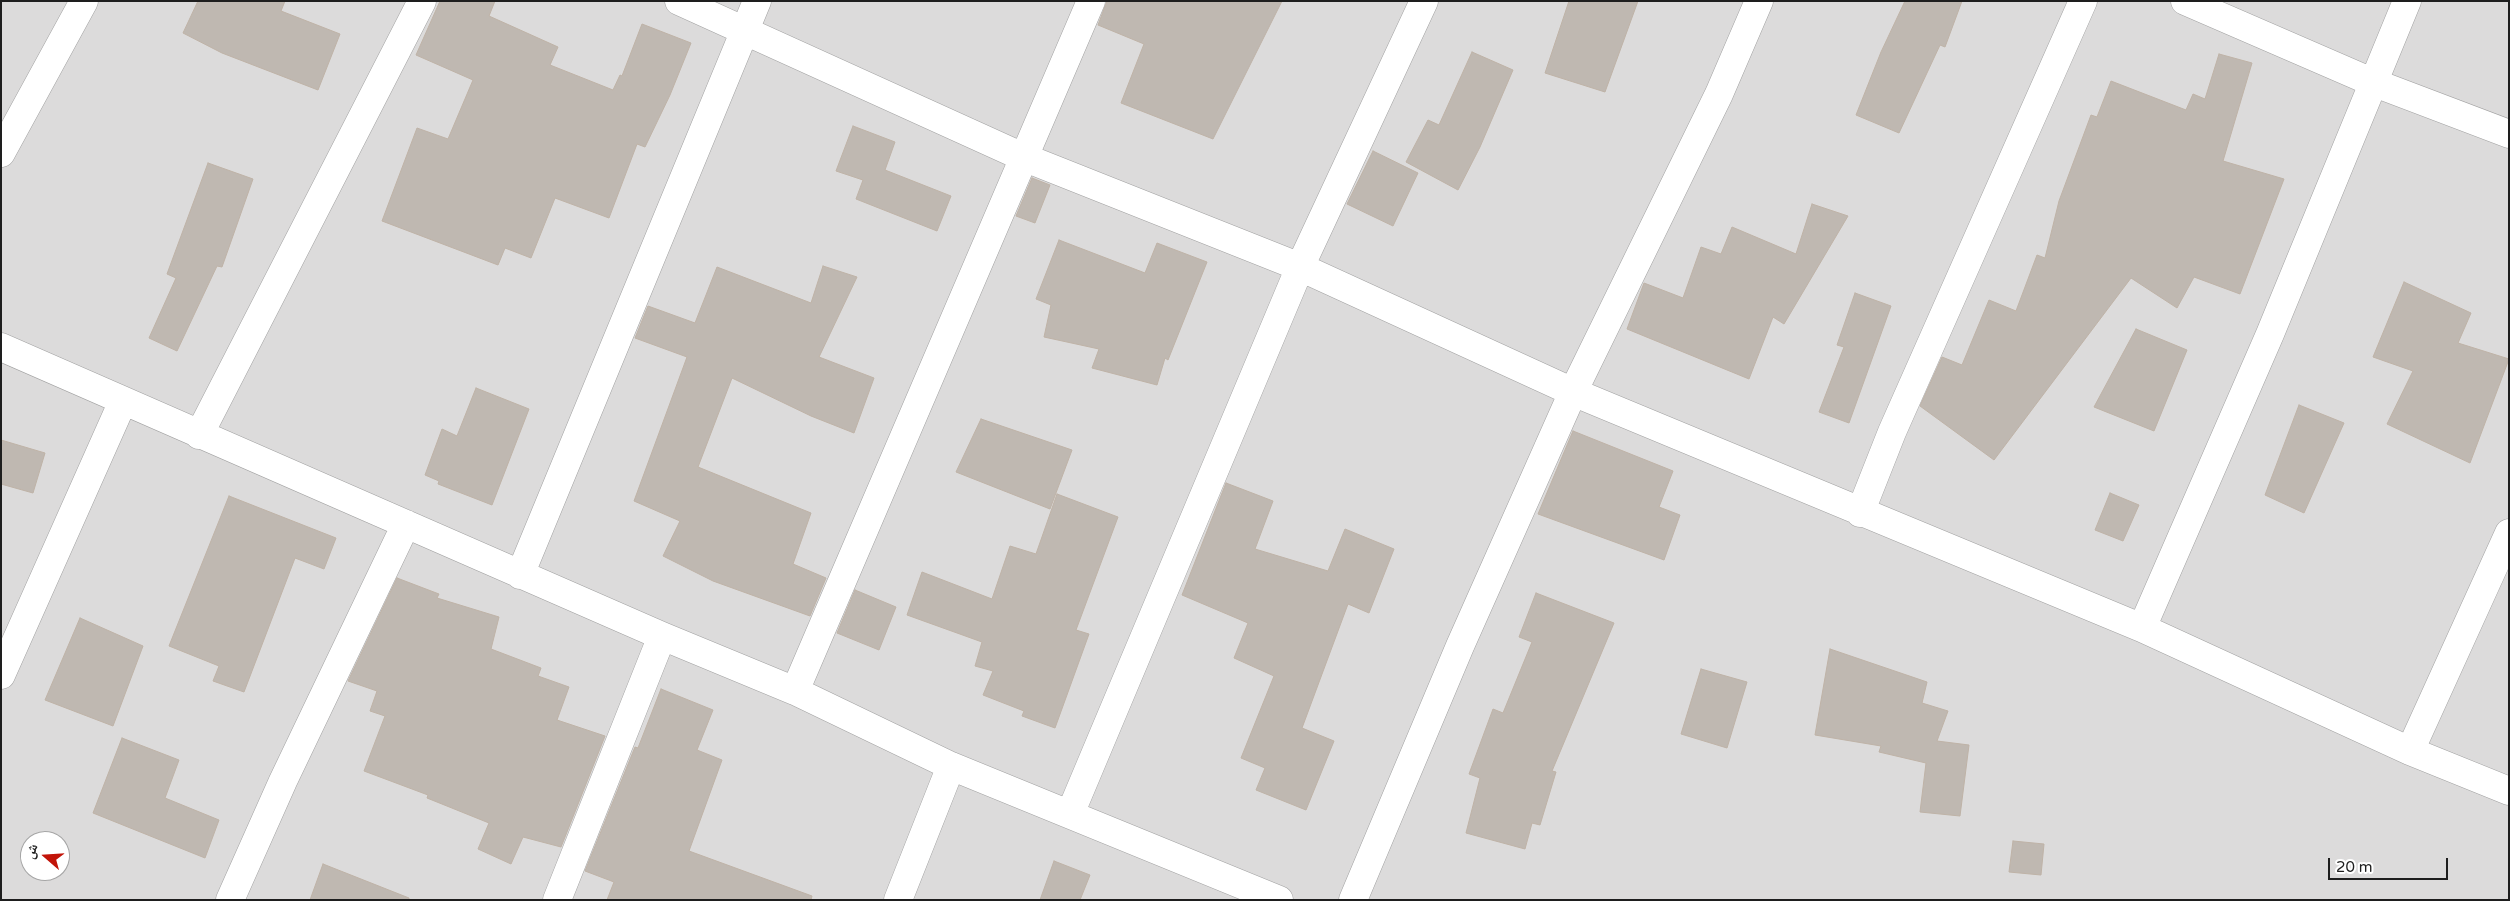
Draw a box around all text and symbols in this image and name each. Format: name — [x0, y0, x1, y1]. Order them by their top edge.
north arrow — [20, 831, 70, 881]
text: ش — [21, 841, 42, 861]
scale bar — [2330, 848, 2450, 880]
text: 20 m — [2336, 858, 2373, 876]

